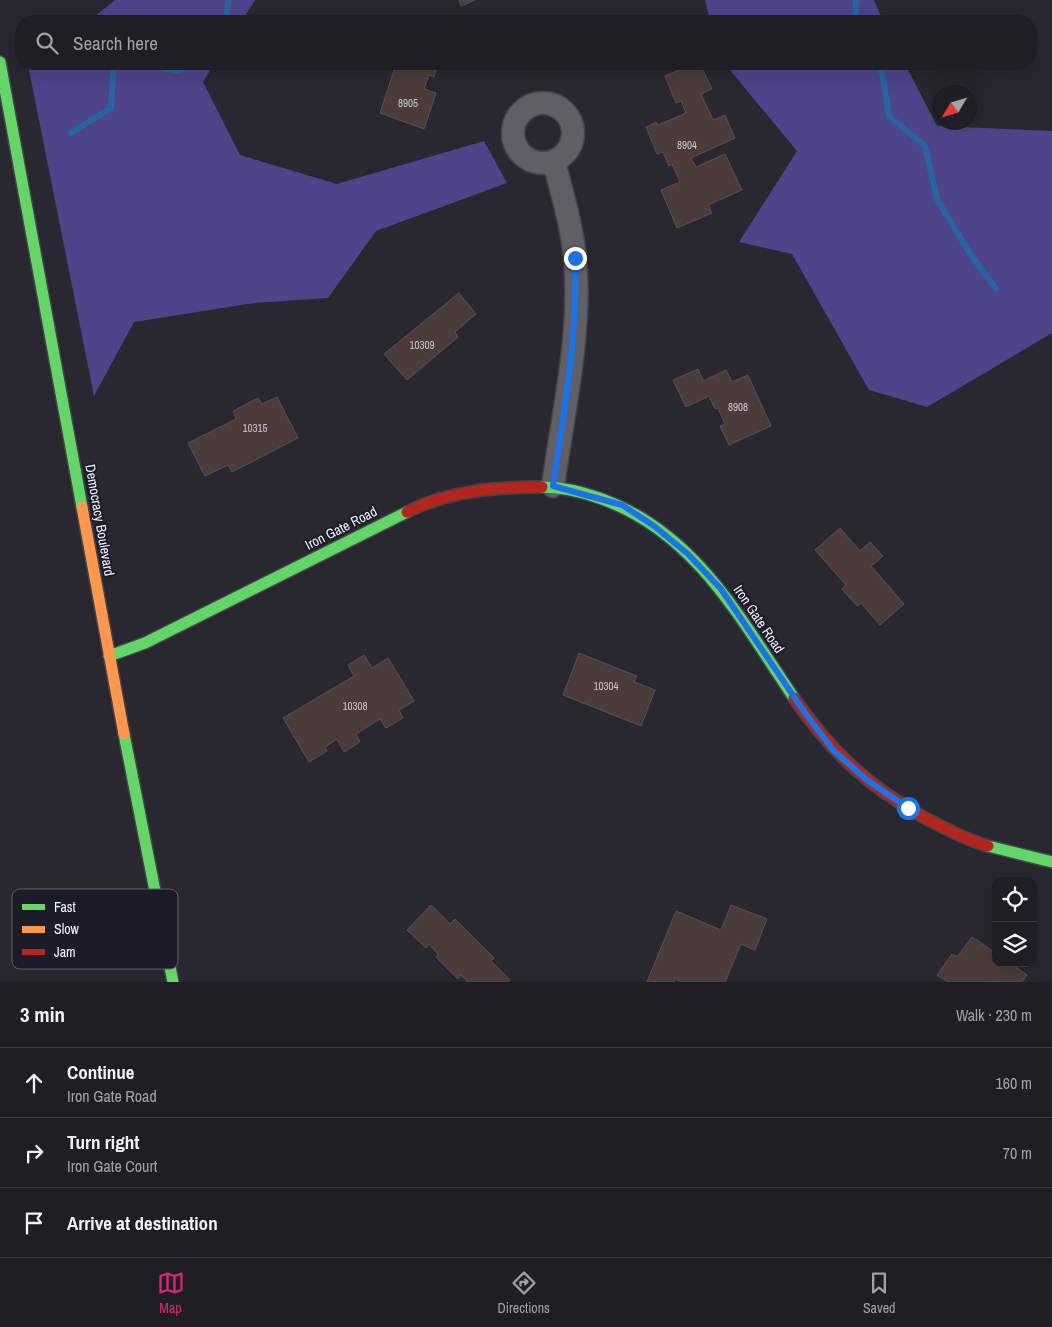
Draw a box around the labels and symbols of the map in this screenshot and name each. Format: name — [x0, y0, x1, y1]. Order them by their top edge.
north arrow — [932, 85, 977, 130]
house number: 8905 — [398, 96, 418, 110]
house number: 8904 — [677, 138, 697, 152]
route end — [564, 247, 587, 270]
house number: 10309 — [409, 338, 435, 352]
house number: 8908 — [728, 400, 748, 414]
house number: 10315 — [242, 421, 268, 435]
street label: Democracy Boulevard — [81, 463, 119, 577]
street label: Iron Gate Road — [302, 502, 380, 554]
street label: Iron Gate Road — [730, 581, 788, 657]
house number: 10304 — [593, 679, 619, 693]
house number: 10308 — [342, 699, 368, 713]
route start — [897, 797, 920, 820]
legend — [12, 889, 178, 969]
text: Fast — [54, 898, 76, 916]
text: Slow — [54, 920, 80, 938]
text: Jam — [54, 943, 76, 961]

